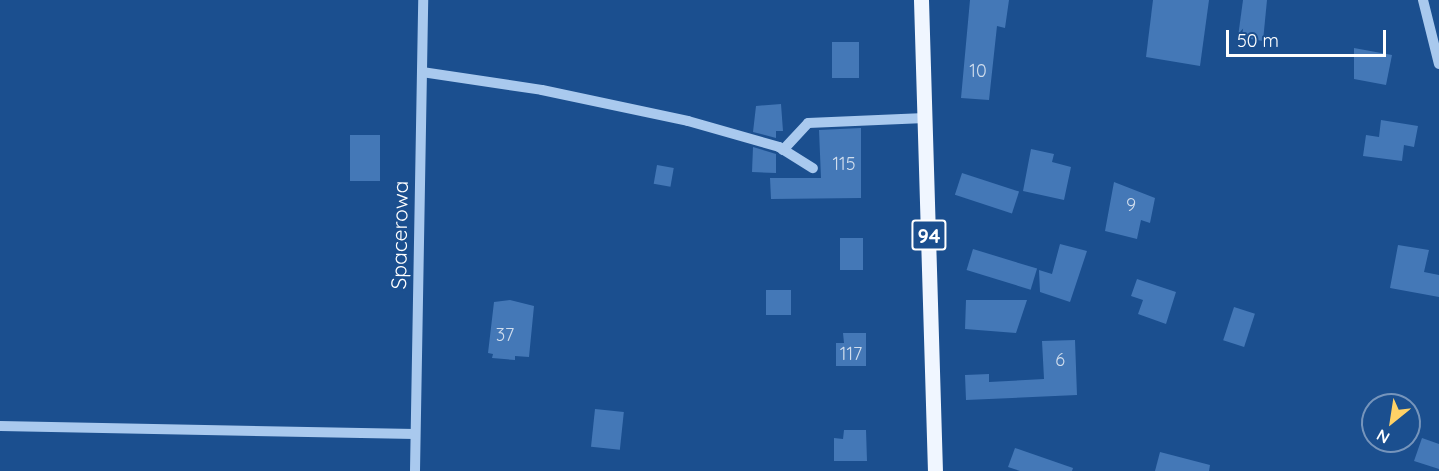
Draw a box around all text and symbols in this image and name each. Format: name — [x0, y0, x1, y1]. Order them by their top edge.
scale bar — [1229, 18, 1390, 56]
text: 50 m — [1237, 29, 1279, 52]
house number: 10 — [969, 60, 987, 82]
house number: 115 — [832, 153, 856, 175]
street label: Spacerowa — [385, 180, 413, 290]
house number: 9 — [1126, 194, 1136, 216]
road number: 94 — [911, 218, 947, 252]
house number: 37 — [496, 324, 514, 346]
house number: 117 — [840, 343, 862, 365]
house number: 6 — [1055, 349, 1065, 371]
north arrow — [1361, 393, 1421, 453]
text: N — [1373, 425, 1393, 448]

